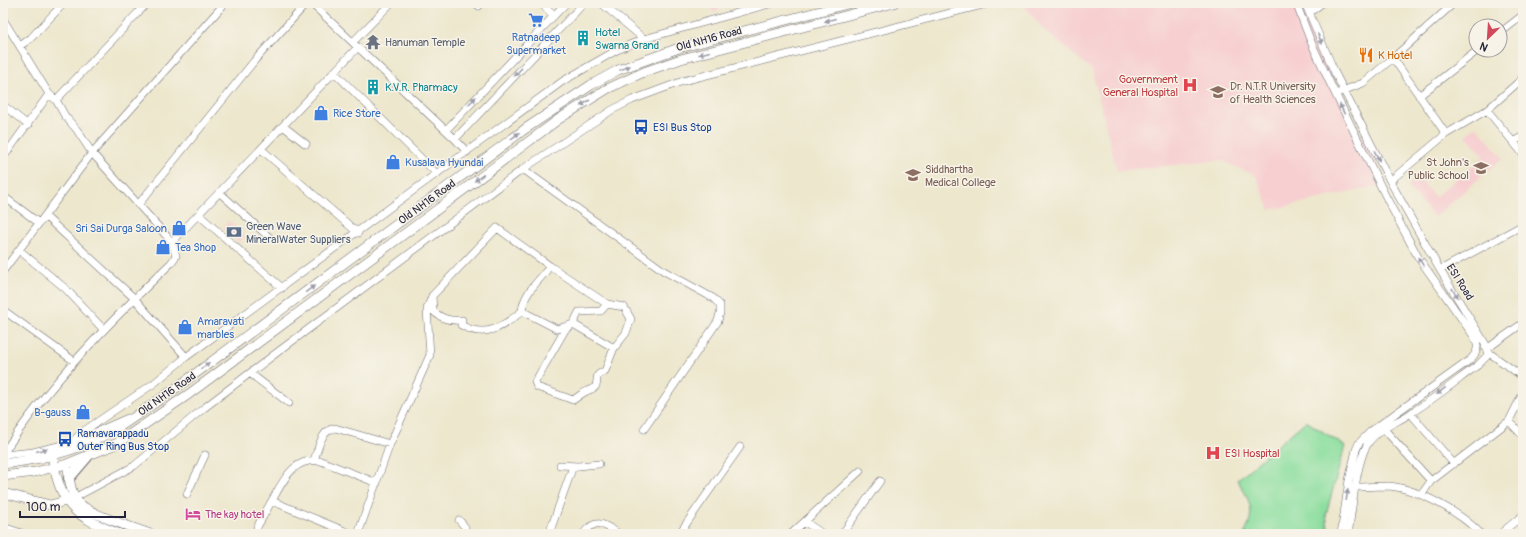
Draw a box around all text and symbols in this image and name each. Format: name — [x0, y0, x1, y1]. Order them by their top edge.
supermarket icon: Ratnadeep Supermarket — [527, 11, 545, 29]
one-way arrow — [823, 17, 835, 23]
north arrow — [1468, 18, 1508, 58]
street label: Old NH16 Road — [675, 24, 743, 54]
place label: Hotel Swarna Grand — [595, 26, 659, 52]
building icon: Hotel Swarna Grand — [574, 29, 592, 47]
place label: Ratnadeep Supermarket — [506, 31, 566, 57]
temple icon: Hanuman Temple — [364, 33, 382, 51]
one-way arrow — [1317, 33, 1323, 45]
place label: Hanuman Temple — [385, 36, 466, 49]
text: N — [1477, 39, 1490, 54]
restaurant icon: K Hotel — [1357, 46, 1375, 64]
place label: K Hotel — [1378, 49, 1412, 62]
one-way arrow — [697, 50, 710, 56]
one-way arrow — [620, 64, 632, 70]
one-way arrow — [514, 67, 523, 77]
place label: Government General Hospital — [1103, 73, 1179, 99]
hospital icon: Government General Hospital — [1181, 76, 1199, 94]
building icon: K.V.R. Pharmacy — [364, 78, 382, 96]
place label: Dr. N.T.R University of Health Sciences — [1230, 80, 1316, 106]
place label: K.V.R. Pharmacy — [385, 81, 458, 94]
school or university icon: Dr. N.T.R University of Health Sciences — [1209, 83, 1227, 101]
one-way arrow — [467, 96, 477, 106]
one-way arrow — [580, 99, 590, 107]
one-way arrow — [1339, 103, 1346, 114]
shop icon: Rice Store — [312, 104, 330, 122]
place label: Rice Store — [333, 107, 381, 120]
bus stop icon: ESI Bus Stop — [632, 118, 650, 136]
place label: ESI Bus Stop — [653, 121, 712, 134]
one-way arrow — [510, 132, 521, 141]
one-way arrow — [1374, 150, 1380, 162]
shop icon: Kusalava Hyundai — [384, 153, 402, 171]
place label: Kusalava Hyundai — [405, 156, 483, 169]
place label: St John's Public School — [1408, 156, 1469, 182]
school or university icon: St John's Public School — [1472, 159, 1490, 177]
place label: Siddhartha Medical College — [925, 163, 996, 189]
school or university icon: Siddhartha Medical College — [904, 166, 922, 184]
one-way arrow — [473, 174, 484, 182]
street label: Old NH16 Road — [396, 177, 458, 227]
shop icon: Sri Sai Durga Saloon — [170, 219, 188, 237]
place label: Green Wave MineralWater Suppliers — [246, 220, 351, 246]
place label: Sri Sai Durga Saloon — [75, 222, 167, 235]
bank icon: Green Wave MineralWater Suppliers — [225, 223, 243, 241]
shop icon: Tea Shop — [154, 238, 172, 256]
place label: Tea Shop — [175, 241, 216, 254]
one-way arrow — [1417, 257, 1425, 267]
street label: ESI Road — [1444, 261, 1476, 303]
one-way arrow — [304, 285, 315, 293]
one-way arrow — [1451, 288, 1458, 299]
place label: Amaravati marbles — [197, 315, 244, 341]
shop icon: Amaravati marbles — [176, 318, 194, 336]
one-way arrow — [200, 362, 211, 370]
street label: Old NH16 Road — [136, 369, 198, 419]
one-way arrow — [1436, 387, 1447, 396]
shop icon: B-gauss — [74, 403, 92, 421]
place label: B-gauss — [34, 406, 71, 419]
place label: Ramavarappadu Outer Ring Bus Stop — [77, 427, 169, 453]
bus stop icon: Ramavarappadu Outer Ring Bus Stop — [56, 430, 74, 448]
hospital icon: ESI Hospital — [1204, 444, 1222, 462]
one-way arrow — [36, 447, 48, 453]
place label: ESI Hospital — [1225, 447, 1280, 460]
one-way arrow — [1344, 489, 1350, 502]
scale bar — [20, 493, 125, 519]
text: 100 m — [26, 500, 61, 515]
hotel icon: The kay hotel — [184, 505, 202, 523]
place label: The kay hotel — [205, 508, 264, 521]

